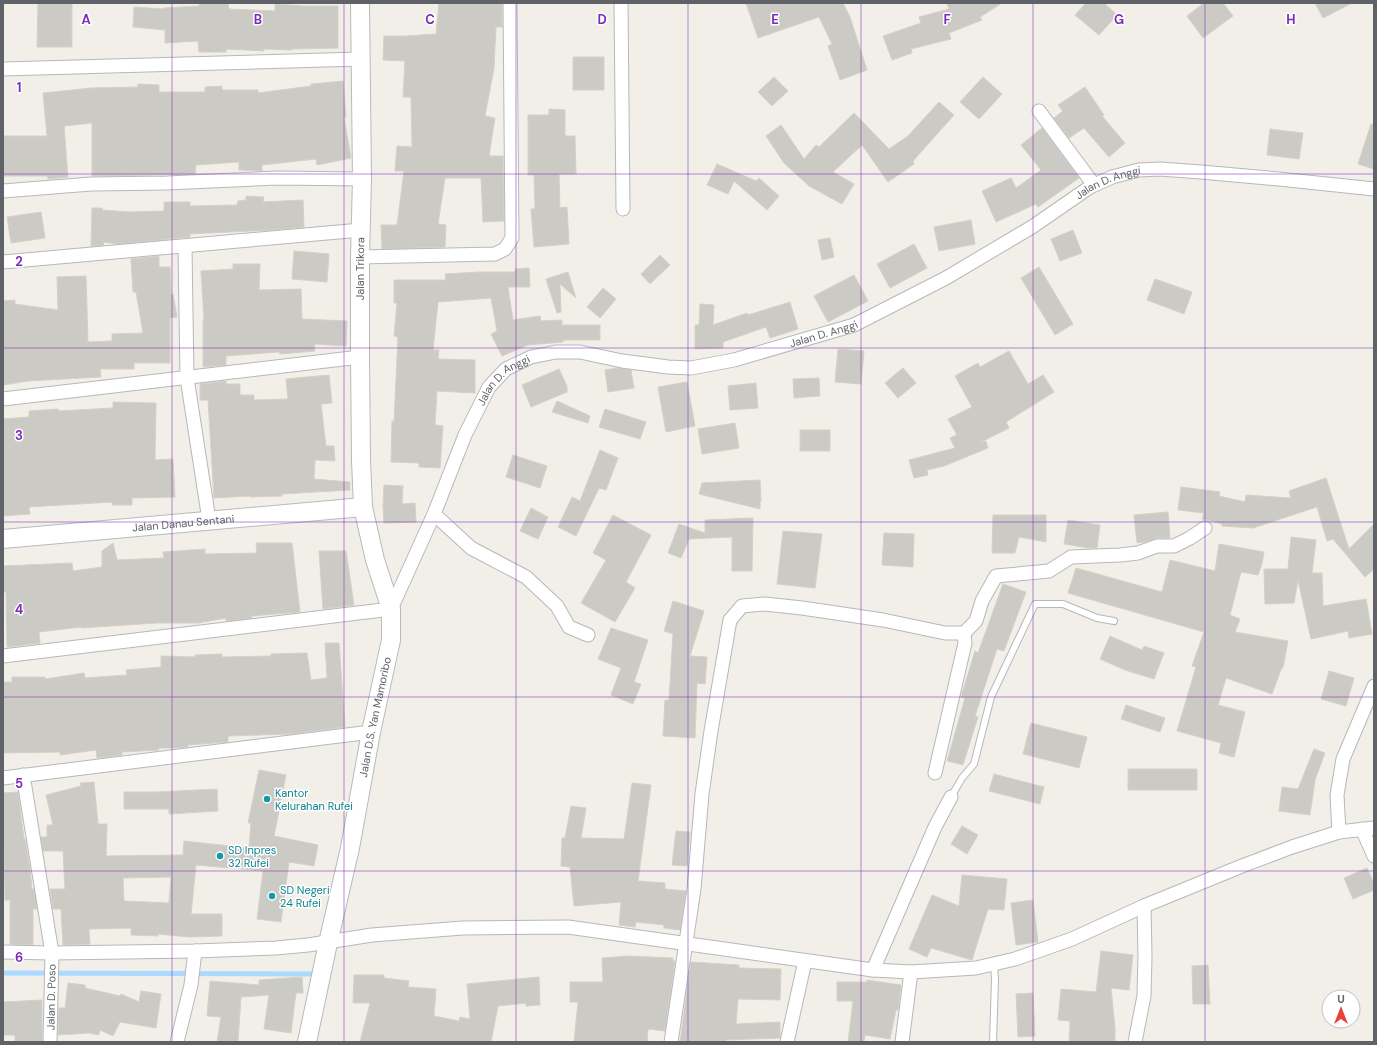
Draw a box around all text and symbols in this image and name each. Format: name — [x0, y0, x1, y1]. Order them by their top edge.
text: A — [81, 11, 91, 28]
text: B — [254, 11, 262, 28]
text: C — [425, 11, 435, 28]
text: D — [597, 11, 607, 28]
text: E — [771, 11, 779, 28]
text: F — [943, 11, 951, 28]
text: G — [1114, 11, 1124, 28]
text: H — [1286, 11, 1296, 28]
text: 1 — [17, 79, 21, 96]
street label: Jalan D. Anggi — [1072, 163, 1141, 202]
street label: Jalan Trikora — [353, 237, 368, 300]
text: 2 — [15, 253, 23, 270]
street label: Jalan D. Anggi — [788, 317, 860, 350]
street label: Jalan D. Anggi — [474, 352, 532, 408]
text: 3 — [15, 427, 23, 444]
street label: Jalan Danau Sentani — [132, 511, 235, 534]
text: 4 — [15, 601, 23, 618]
street label: Jalan D.S. Yan Mamoribo — [356, 656, 394, 778]
text: 5 — [15, 775, 23, 792]
place label: Kantor Kelurahan Rufei — [275, 786, 353, 813]
marker: Kantor Kelurahan Rufei — [262, 794, 272, 804]
place label: SD Inpres 32 Rufei — [228, 843, 276, 870]
marker: SD Inpres 32 Rufei — [215, 851, 225, 861]
place label: SD Negeri 24 Rufei — [280, 883, 330, 910]
marker: SD Negeri 24 Rufei — [267, 891, 277, 901]
text: 6 — [15, 949, 23, 966]
street label: Jalan D. Poso — [43, 964, 59, 1030]
north arrow — [1321, 989, 1361, 1029]
text: U — [1337, 992, 1345, 1006]

